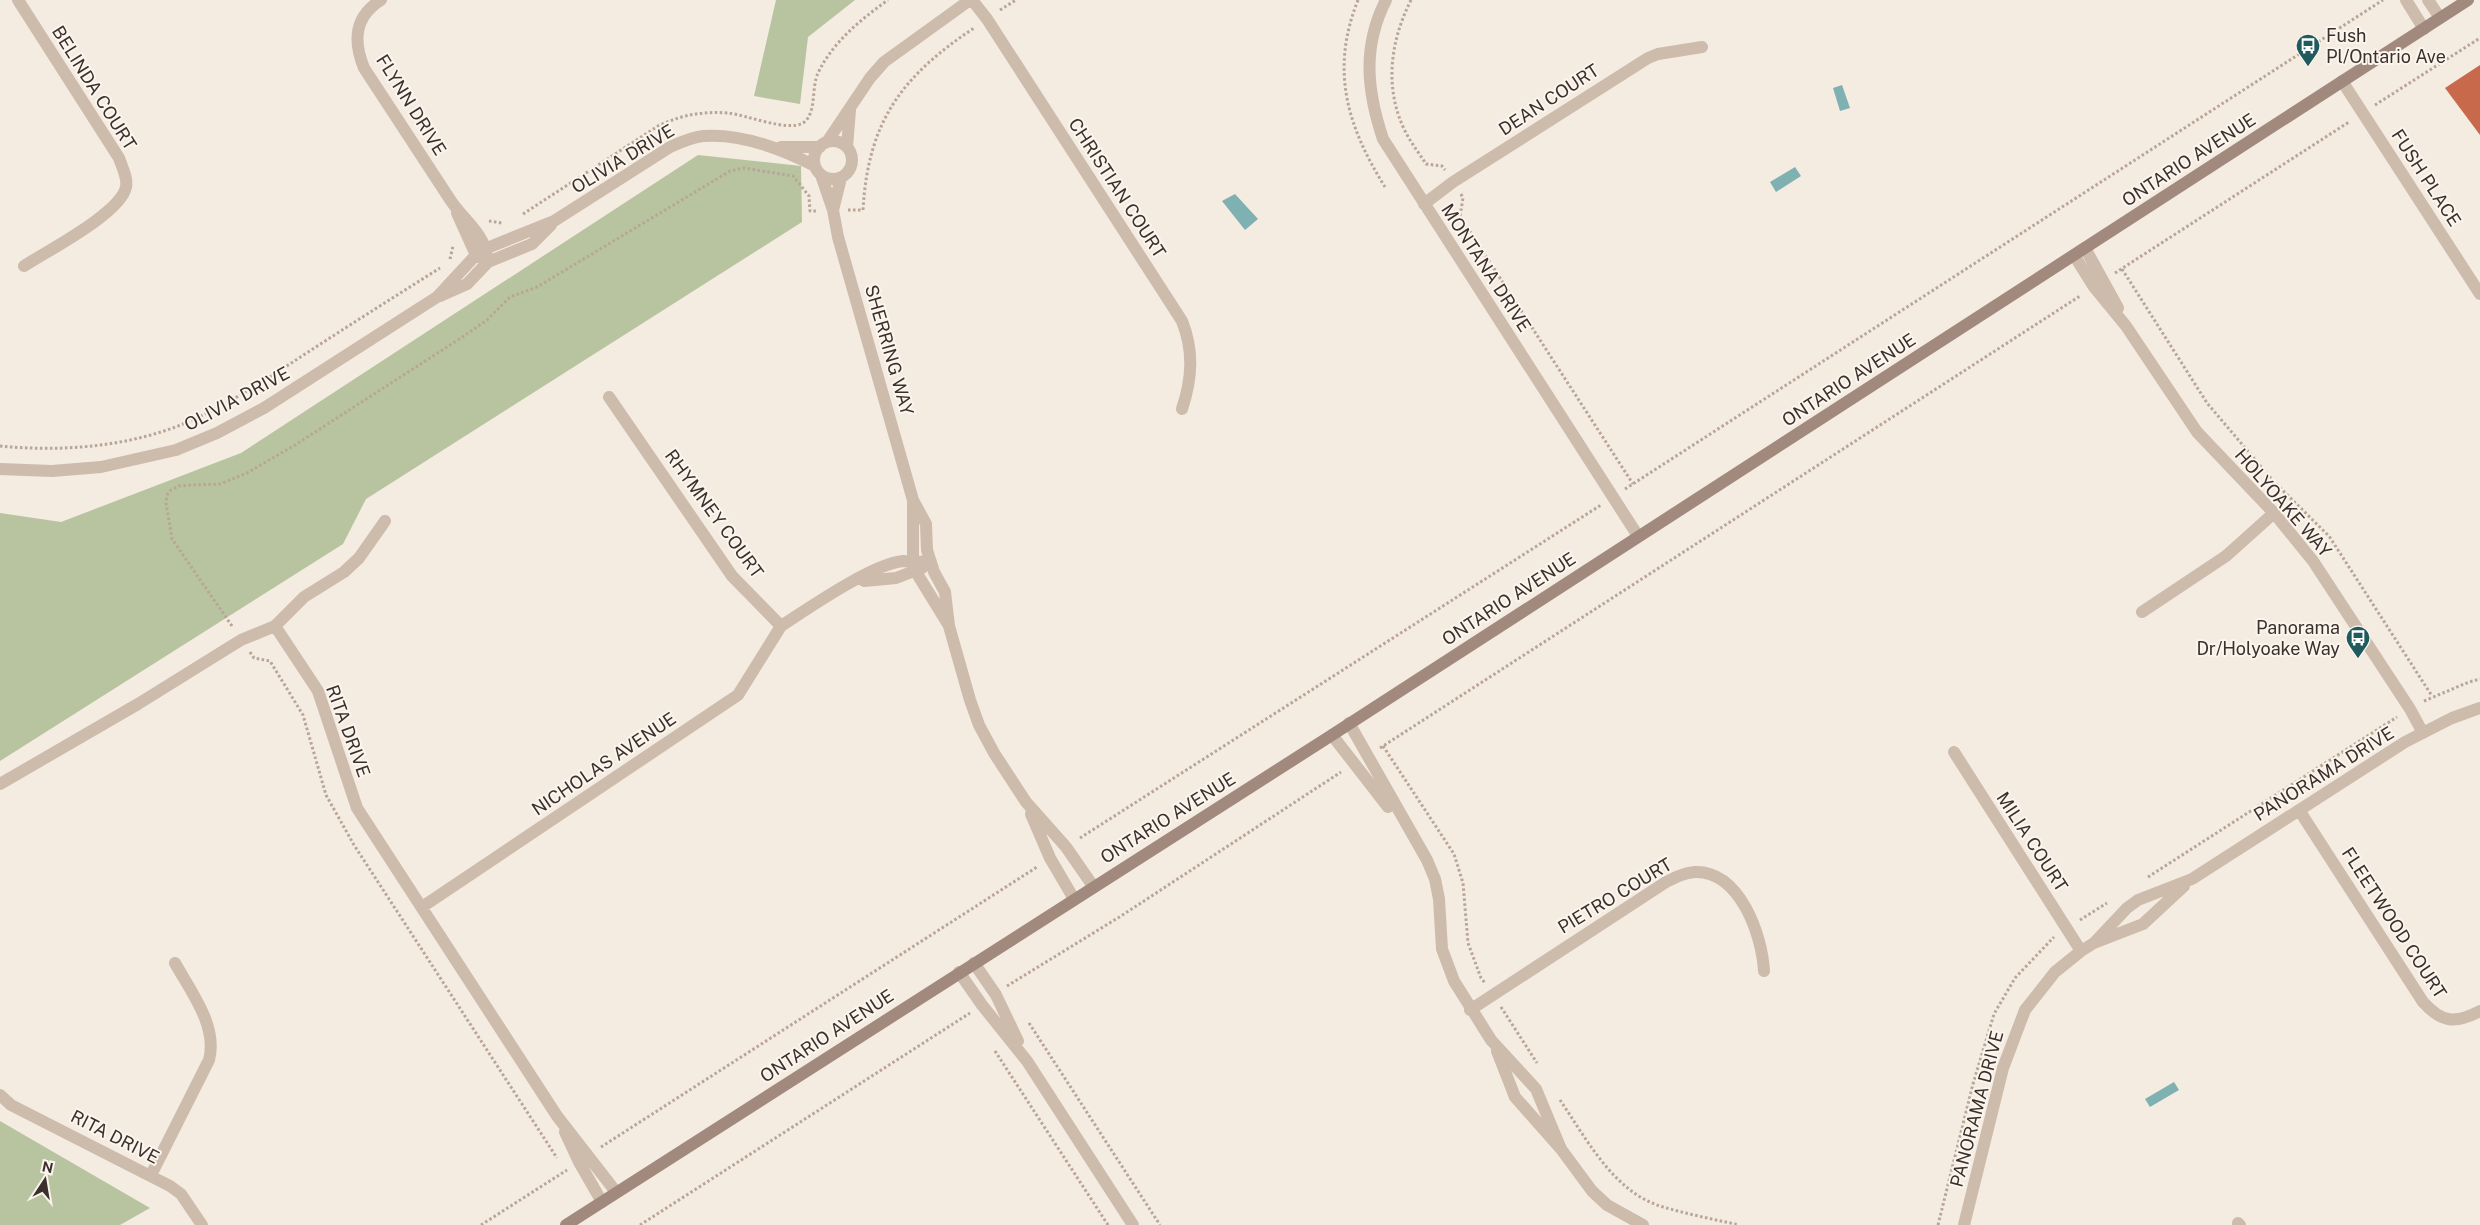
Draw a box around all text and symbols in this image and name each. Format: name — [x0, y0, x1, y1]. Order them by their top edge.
street label: BELINDA COURT — [48, 22, 141, 154]
place label: Fush Pl/Ontario Ave — [2326, 25, 2446, 67]
bus stop icon: Fush Pl/Ontario Ave — [2295, 33, 2321, 67]
street label: FLYNN DRIVE — [372, 50, 451, 159]
street label: DEAN COURT — [1495, 59, 1603, 140]
street label: ONTARIO AVENUE — [2118, 109, 2259, 211]
street label: CHRISTIAN COURT — [1064, 114, 1171, 262]
street label: OLIVIA DRIVE — [568, 120, 678, 197]
street label: FUSH PLACE — [2387, 125, 2466, 230]
street label: MONTANA DRIVE — [1437, 200, 1536, 336]
street label: SHERRING WAY — [861, 282, 918, 418]
street label: ONTARIO AVENUE — [1778, 329, 1919, 431]
street label: OLIVIA DRIVE — [181, 362, 293, 435]
street label: HOLYOAKE WAY — [2231, 444, 2336, 561]
street label: RHYMNEY COURT — [661, 445, 768, 582]
street label: ONTARIO AVENUE — [1438, 548, 1579, 650]
place label: Panorama Dr/Holyoake Way — [2196, 617, 2340, 659]
bus stop icon: Panorama Dr/Holyoake Way — [2345, 625, 2371, 659]
street label: RITA DRIVE — [322, 682, 375, 780]
street label: NICHOLAS AVENUE — [528, 708, 680, 820]
street label: PANORAMA DRIVE — [2250, 722, 2398, 825]
street label: ONTARIO AVENUE — [1096, 768, 1239, 868]
street label: MILIA COURT — [1992, 788, 2073, 896]
street label: FLEETWOOD COURT — [2338, 843, 2451, 1002]
street label: PIETRO COURT — [1554, 853, 1676, 938]
street label: ONTARIO AVENUE — [756, 985, 897, 1087]
street label: PANORAMA DRIVE — [1946, 1028, 2008, 1189]
street label: RITA DRIVE — [67, 1105, 163, 1168]
north arrow — [20, 1155, 70, 1205]
text: N — [41, 1158, 55, 1176]

